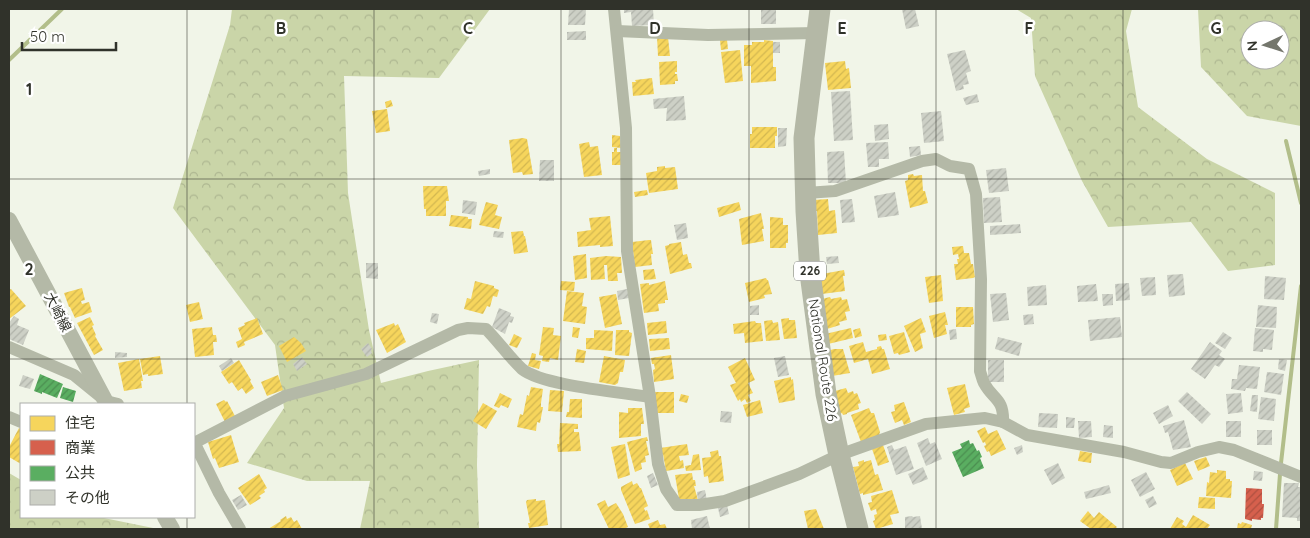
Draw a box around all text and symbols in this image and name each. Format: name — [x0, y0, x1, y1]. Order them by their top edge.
text: B — [276, 18, 286, 38]
text: C — [463, 18, 473, 38]
text: D — [649, 18, 661, 38]
text: E — [837, 18, 847, 38]
text: F — [1025, 18, 1034, 38]
text: G — [1210, 18, 1222, 38]
scale bar — [22, 20, 116, 52]
north arrow — [1240, 20, 1290, 70]
text: 50 m — [30, 27, 65, 46]
text: N — [1243, 40, 1261, 52]
text: 1 — [26, 79, 32, 99]
text: 2 — [24, 259, 34, 279]
road number: 226 — [794, 262, 826, 280]
street label: 大崎線 — [40, 289, 76, 335]
street label: National Route 226 — [804, 298, 842, 423]
legend — [20, 403, 195, 518]
text: 住宅 — [65, 413, 95, 432]
text: 商業 — [65, 438, 95, 457]
text: 公共 — [65, 463, 95, 482]
text: その他 — [65, 488, 110, 507]

